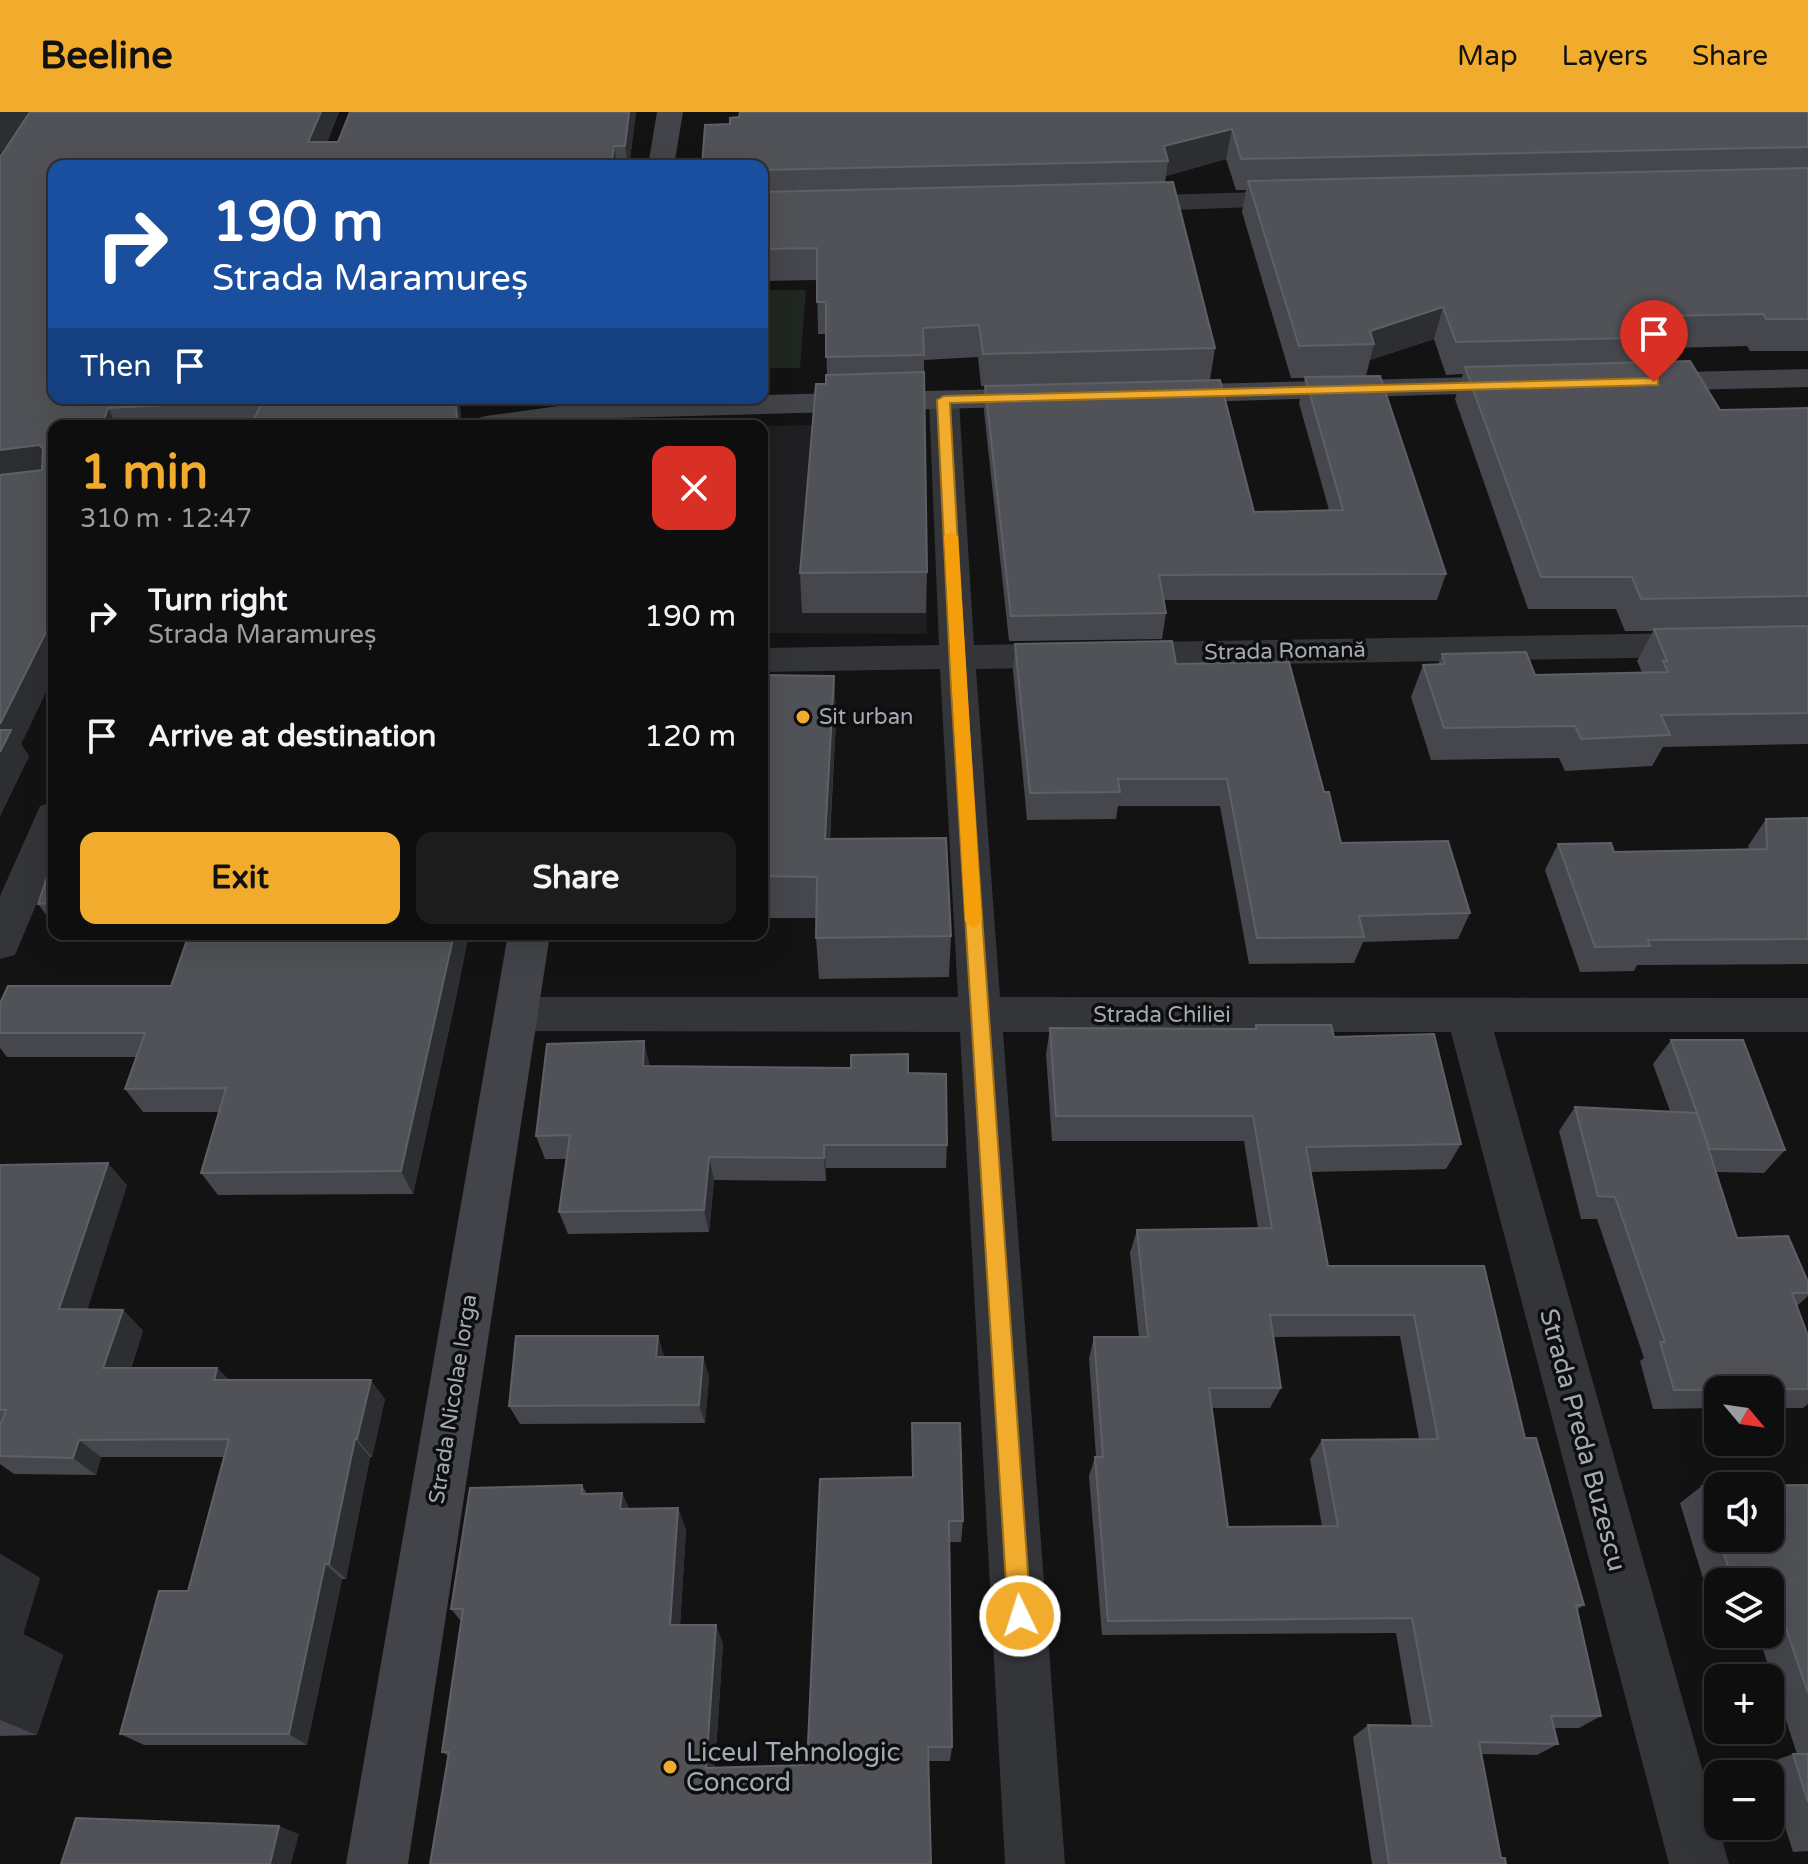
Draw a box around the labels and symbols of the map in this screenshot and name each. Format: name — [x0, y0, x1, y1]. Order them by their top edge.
pin — [1620, 300, 1688, 382]
street label: Strada Romană — [1204, 637, 1366, 665]
place label: Sit urban — [819, 704, 913, 730]
marker: Sit urban — [794, 708, 812, 726]
street label: Strada Chiliei — [1093, 1002, 1231, 1028]
street label: Strada Nicolae Iorga — [424, 1292, 482, 1506]
street label: Strada Preda Buzescu — [1533, 1305, 1633, 1575]
north arrow — [1704, 1376, 1784, 1456]
position arrow — [978, 1574, 1062, 1658]
place label: Liceul Tehnologic Concord — [686, 1737, 900, 1798]
marker: Liceul Tehnologic Concord — [661, 1758, 679, 1776]

